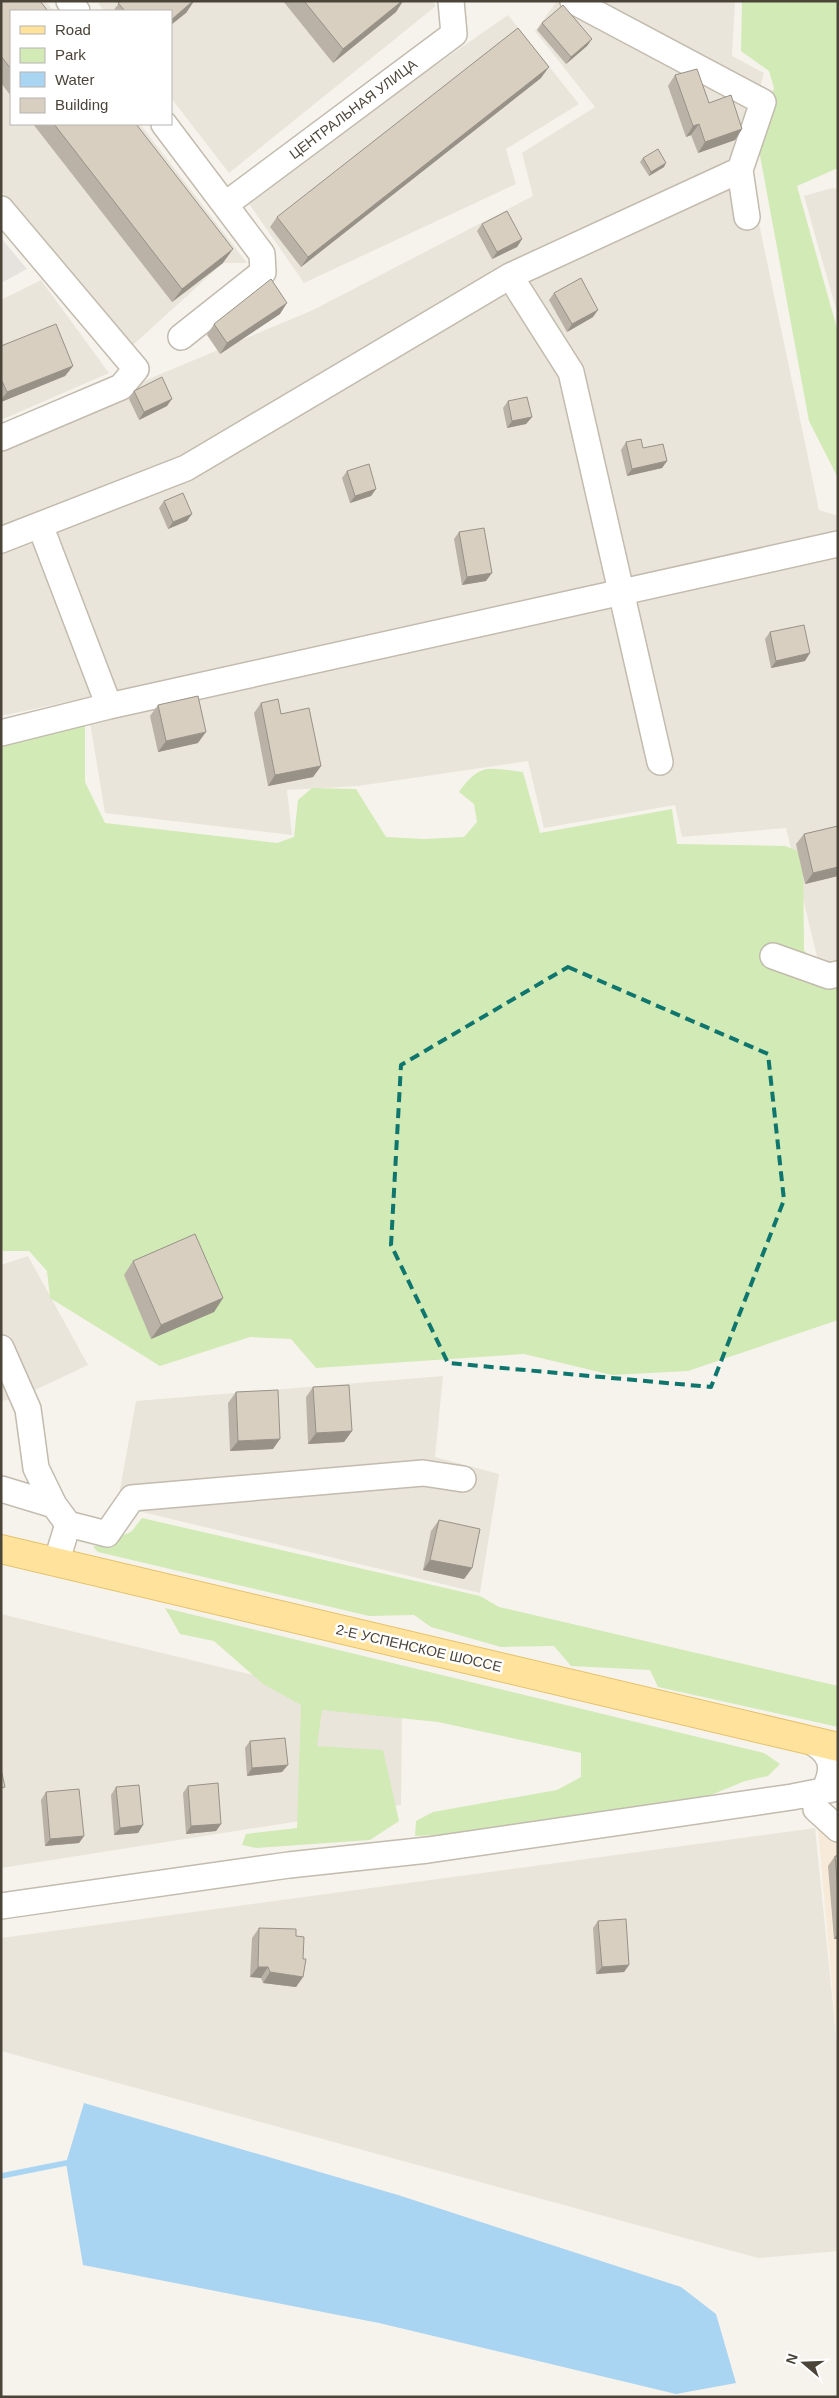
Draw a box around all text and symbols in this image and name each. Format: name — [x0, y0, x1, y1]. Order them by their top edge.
legend — [10, 10, 172, 125]
text: Road — [55, 21, 91, 38]
text: Park — [55, 46, 86, 63]
street label: ЦЕНТРАЛЬНАЯ УЛИЦА — [286, 55, 420, 162]
text: Water — [55, 71, 94, 88]
text: Building — [55, 96, 108, 113]
street label: 2-Е УСПЕНСКОЕ ШОССЕ — [335, 1621, 503, 1675]
north arrow — [779, 2338, 829, 2388]
text: N — [782, 2351, 801, 2366]

